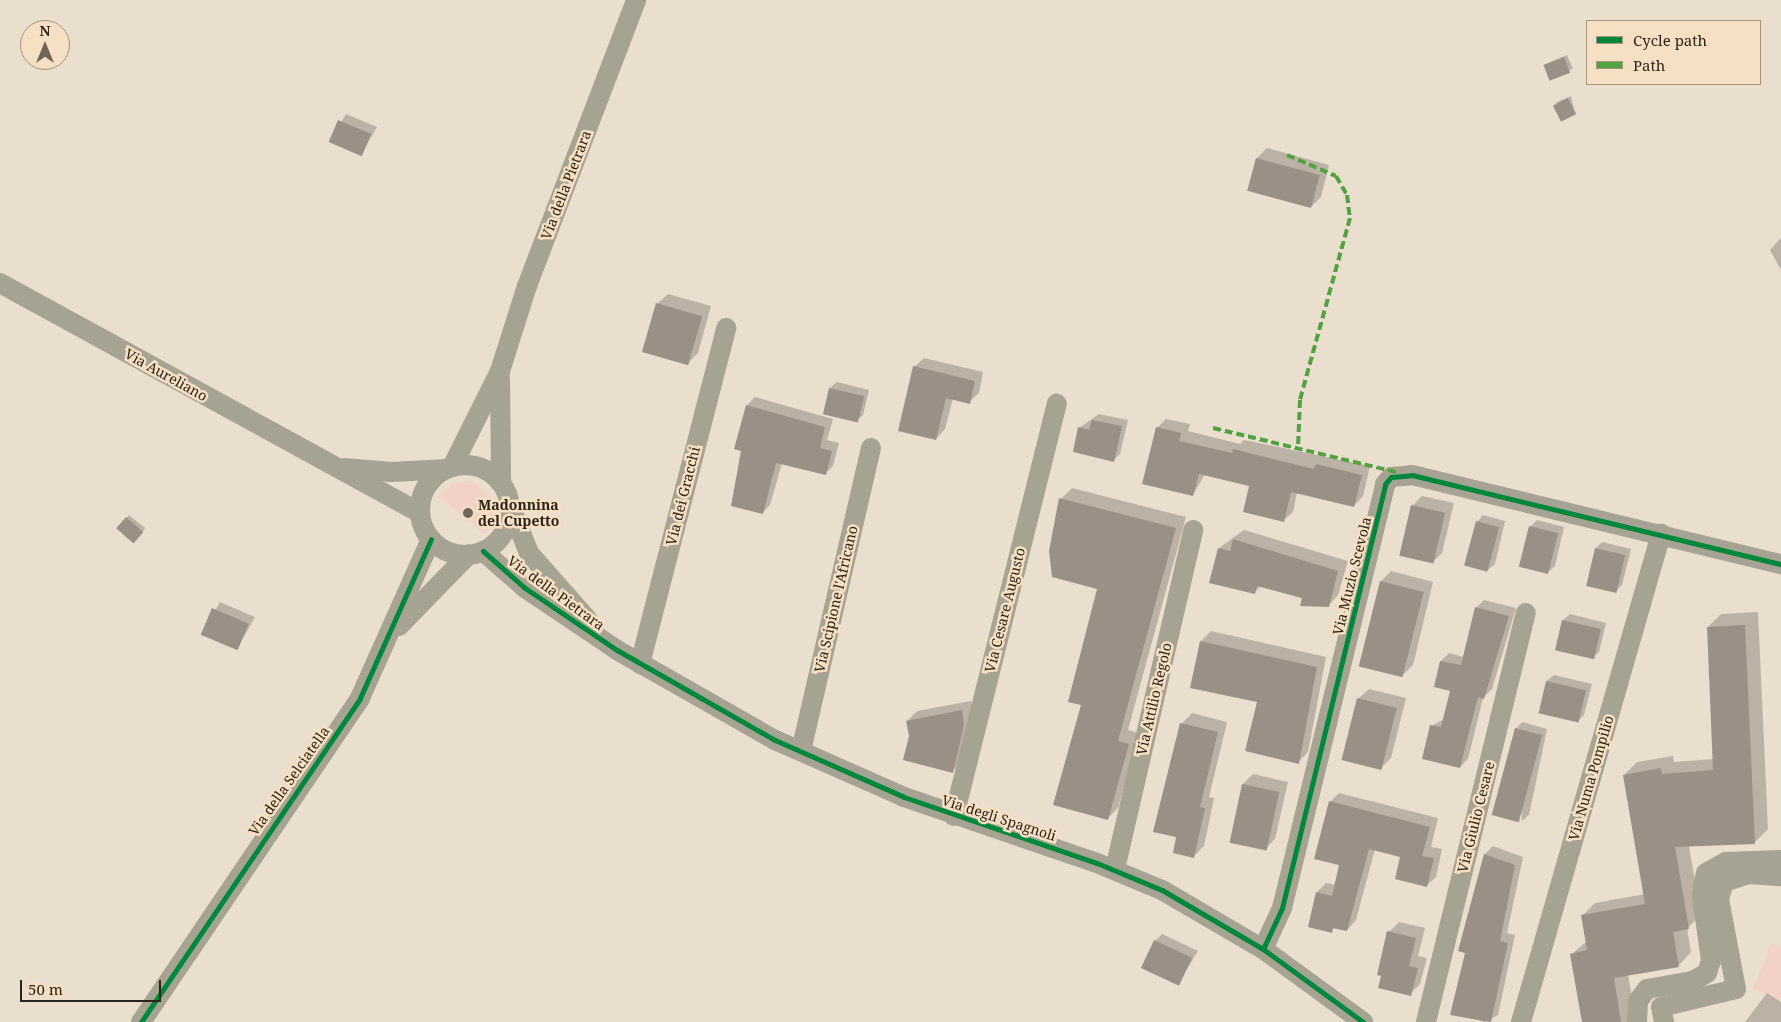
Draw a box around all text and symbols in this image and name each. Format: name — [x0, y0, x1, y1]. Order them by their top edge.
north arrow — [20, 20, 70, 70]
legend — [1586, 20, 1761, 85]
text: N — [39, 21, 51, 40]
text: Cycle path — [1633, 30, 1707, 50]
text: Path — [1633, 55, 1665, 75]
street label: Via della Pietrara — [537, 128, 595, 242]
street label: Via Aureliano — [122, 345, 210, 405]
street label: Via dei Gracchi — [663, 445, 703, 547]
place label: Madonnina del Cupetto — [478, 497, 559, 530]
marker: Madonnina del Cupetto — [462, 507, 474, 519]
street label: Via Muzio Scevola — [1329, 515, 1375, 637]
street label: Via Scipione l'Africano — [811, 524, 861, 674]
street label: Via Cesare Augusto — [981, 546, 1029, 674]
street label: Via della Pietrara — [504, 552, 608, 634]
street label: Via Attilio Regolo — [1133, 641, 1175, 757]
street label: Via Numa Pompilio — [1565, 713, 1617, 843]
street label: Via della Selciatella — [245, 723, 333, 839]
street label: Via Giulio Cesare — [1454, 760, 1498, 874]
street label: Via degli Spagnoli — [940, 792, 1058, 844]
scale bar — [22, 970, 164, 1002]
text: 50 m — [28, 979, 63, 999]

